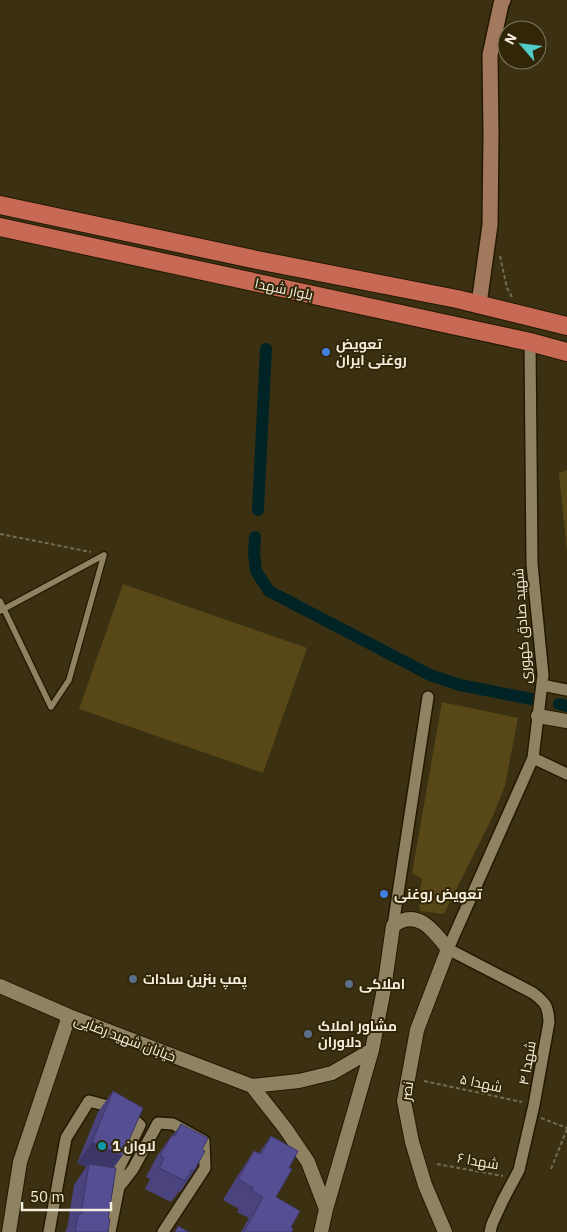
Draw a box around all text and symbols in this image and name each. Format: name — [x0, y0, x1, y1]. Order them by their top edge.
north arrow — [497, 20, 547, 70]
text: N — [500, 30, 521, 48]
street label: بلوار شهدا — [253, 274, 315, 304]
place label: تعویض روغنی ایران — [336, 335, 407, 369]
marker: تعویض روغنی ایران — [320, 346, 332, 358]
street label: شهید صادق کهوری — [509, 568, 535, 684]
place label: تعویض روغنی — [394, 885, 483, 903]
marker: تعویض روغنی — [378, 888, 390, 900]
place label: پمپ بنزین سادات — [143, 970, 247, 990]
marker: پمپ بنزین سادات — [127, 973, 139, 985]
place label: املاکی — [359, 975, 405, 993]
marker: املاکی — [343, 978, 355, 990]
street label: خیابان شهید رضایی — [72, 1010, 178, 1066]
place label: مشاور املاک دلاوران — [318, 1017, 397, 1051]
marker: مشاور املاک دلاوران — [302, 1028, 314, 1040]
street label: شهدا ۴ — [514, 1039, 540, 1087]
street label: شهدا ۵ — [458, 1070, 504, 1096]
street label: نصر — [397, 1080, 417, 1103]
place label: لاوان 1 — [112, 1137, 156, 1155]
marker: لاوان 1 — [96, 1140, 108, 1152]
street label: شهدا ۶ — [456, 1148, 500, 1174]
scale bar — [22, 1180, 111, 1212]
text: 50 m — [30, 1187, 65, 1206]

